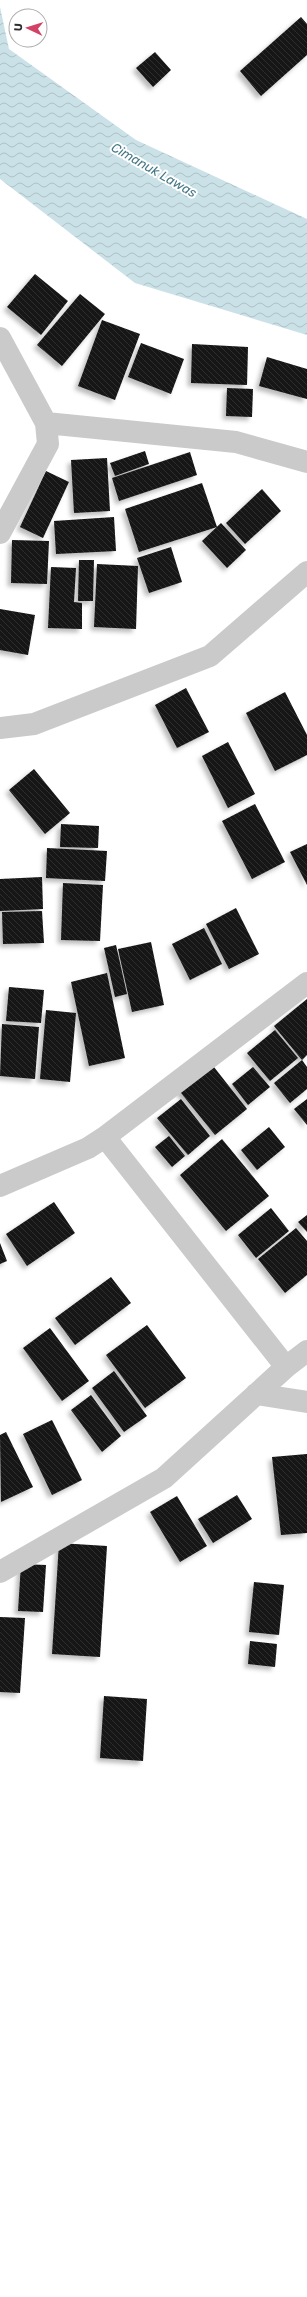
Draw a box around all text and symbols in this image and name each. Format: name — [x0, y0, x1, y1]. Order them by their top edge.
north arrow — [8, 8, 48, 48]
text: U — [12, 23, 25, 32]
water label: Cimanuk Lawas — [109, 139, 200, 201]

